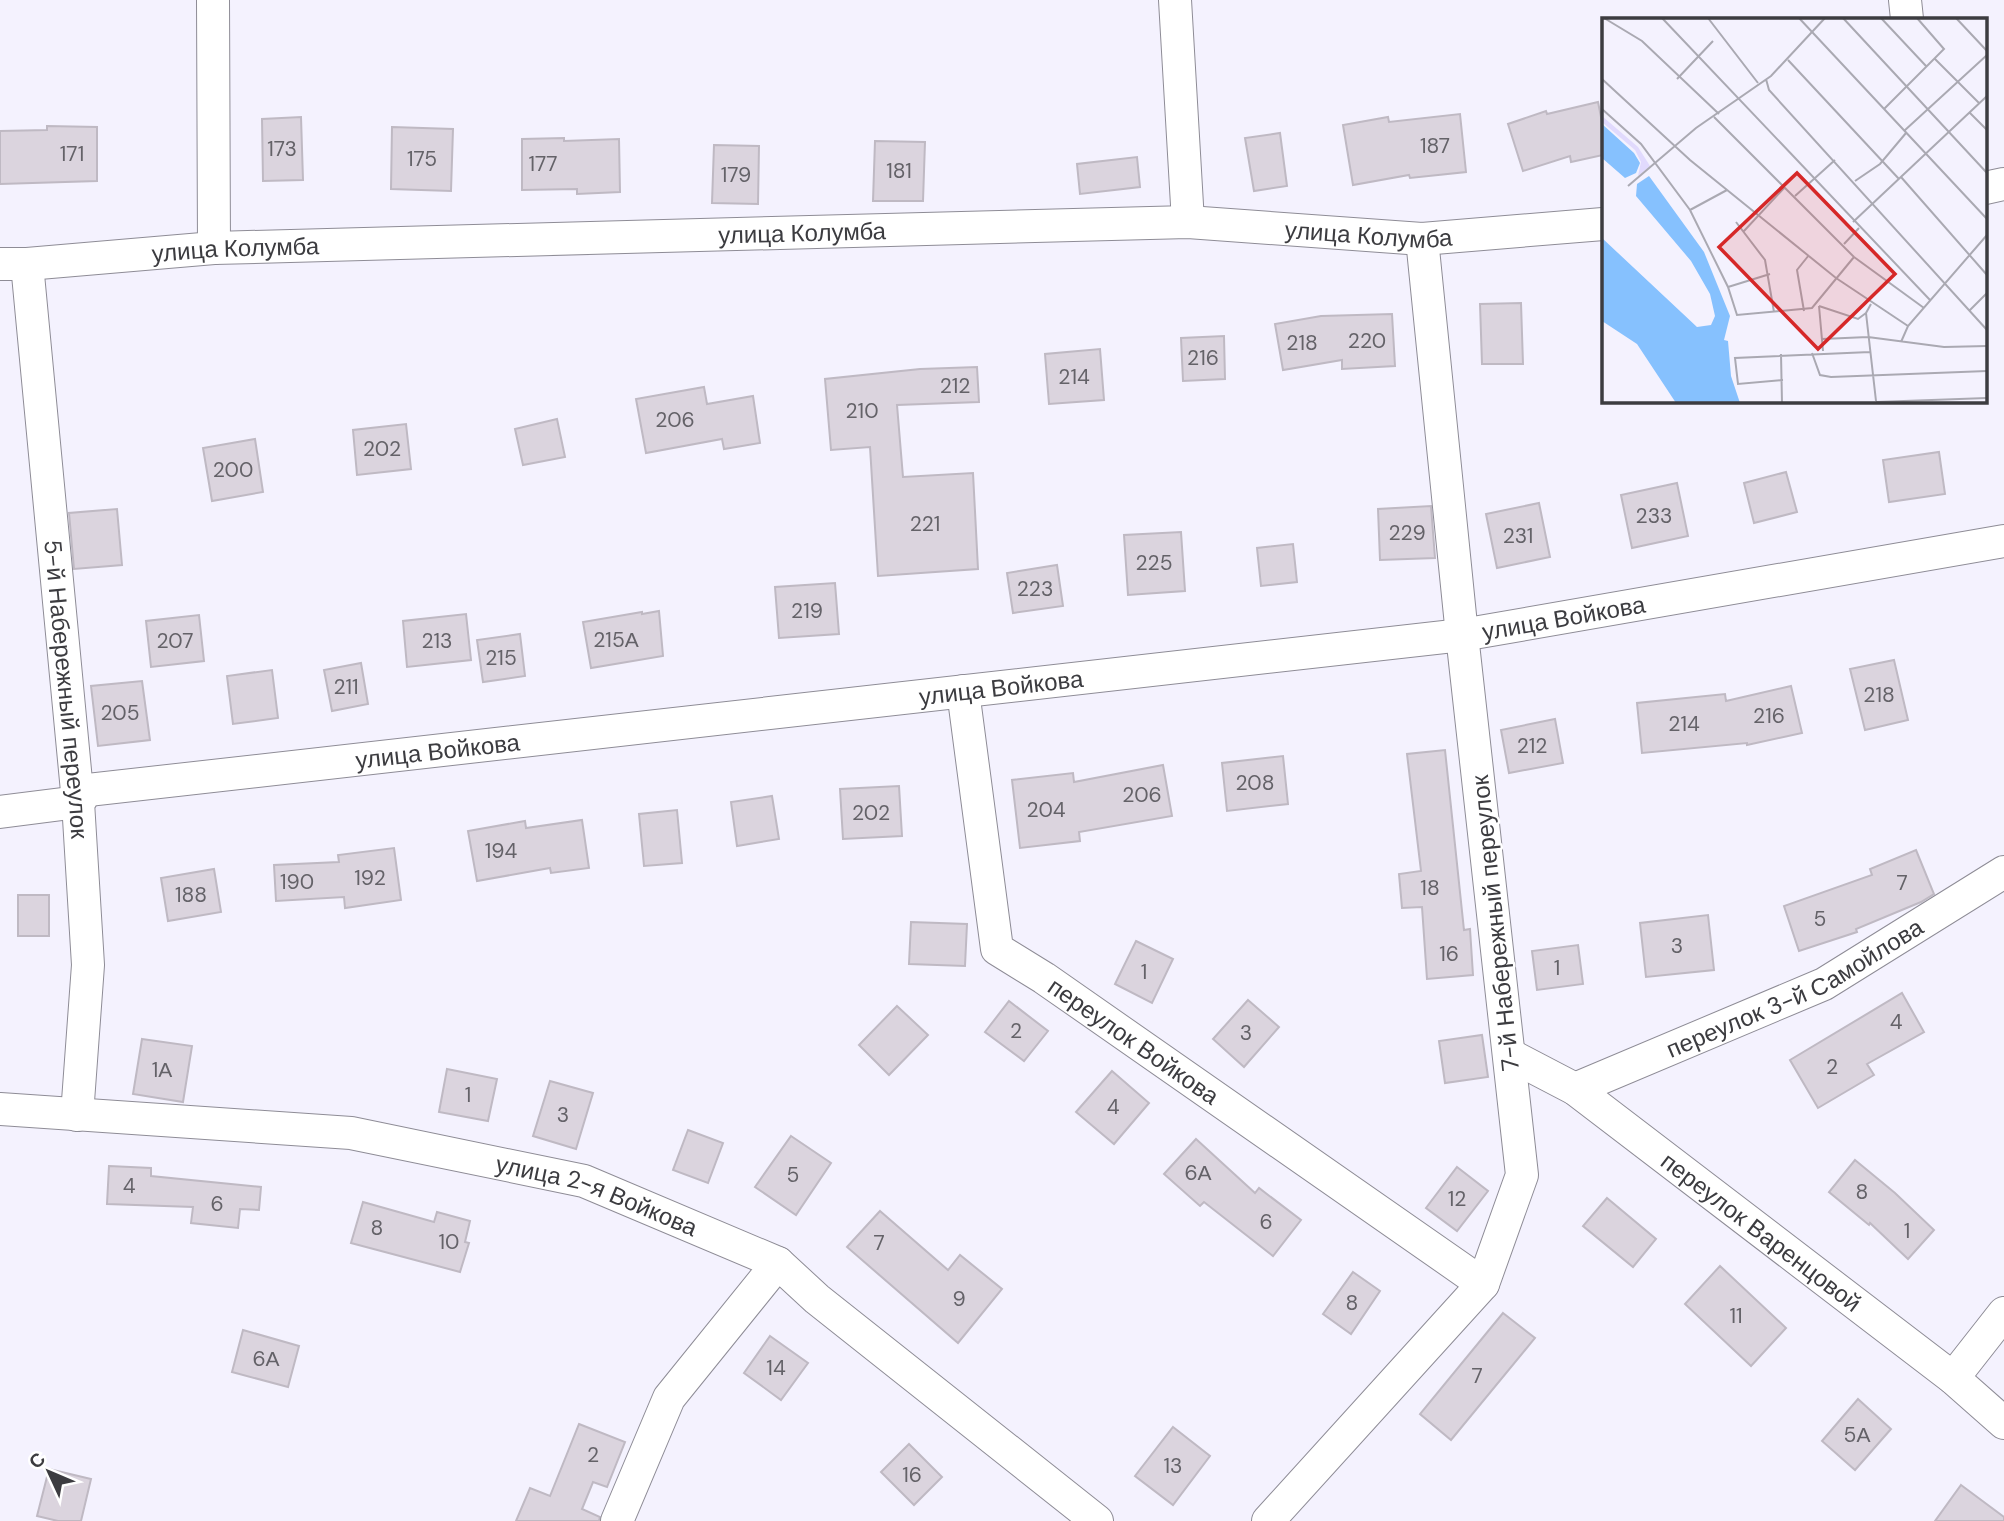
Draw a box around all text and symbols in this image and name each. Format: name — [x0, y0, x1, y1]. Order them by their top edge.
inset map — [1602, 18, 1986, 402]
house number: 187 — [1420, 132, 1450, 160]
house number: 173 — [267, 135, 297, 163]
house number: 171 — [60, 140, 84, 168]
house number: 175 — [407, 145, 437, 173]
house number: 177 — [529, 150, 557, 178]
house number: 181 — [886, 157, 912, 185]
house number: 179 — [721, 161, 751, 189]
street label: улица Колумба — [1284, 214, 1454, 255]
street label: улица Колумба — [718, 215, 887, 250]
street label: улица Колумба — [150, 230, 320, 269]
house number: 220 — [1348, 327, 1386, 355]
house number: 218 — [1286, 329, 1318, 357]
house number: 216 — [1187, 344, 1219, 372]
house number: 214 — [1058, 363, 1090, 391]
house number: 212 — [940, 372, 970, 400]
house number: 210 — [845, 397, 879, 425]
house number: 206 — [655, 406, 695, 434]
house number: 202 — [363, 435, 401, 463]
house number: 200 — [213, 456, 253, 484]
house number: 233 — [1636, 502, 1672, 530]
house number: 221 — [910, 510, 940, 538]
house number: 229 — [1388, 519, 1426, 547]
house number: 231 — [1503, 522, 1533, 550]
street label: 5-й Набережный переулок — [38, 538, 96, 840]
house number: 225 — [1135, 549, 1173, 577]
house number: 223 — [1017, 575, 1053, 603]
street label: улица Войкова — [1479, 588, 1648, 647]
house number: 219 — [791, 597, 823, 625]
house number: 215А — [593, 626, 639, 654]
house number: 207 — [156, 627, 194, 655]
house number: 213 — [421, 627, 453, 655]
house number: 215 — [485, 644, 517, 672]
street label: улица Войкова — [917, 662, 1085, 712]
house number: 211 — [333, 673, 359, 701]
house number: 218 — [1863, 681, 1895, 709]
house number: 205 — [100, 699, 140, 727]
house number: 216 — [1753, 702, 1785, 730]
house number: 214 — [1668, 710, 1700, 738]
street label: улица Войкова — [354, 726, 522, 775]
house number: 212 — [1517, 732, 1547, 760]
house number: 208 — [1235, 769, 1275, 797]
street label: 7-й Набережный переулок — [1464, 773, 1526, 1073]
house number: 206 — [1122, 781, 1162, 809]
house number: 204 — [1027, 796, 1066, 824]
house number: 202 — [852, 799, 890, 827]
house number: 194 — [485, 837, 517, 865]
house number: 192 — [354, 864, 386, 892]
house number: 190 — [280, 868, 314, 896]
house number: 7 — [1896, 869, 1908, 897]
house number: 18 — [1420, 874, 1440, 902]
house number: 188 — [175, 881, 207, 909]
house number: 5 — [1814, 905, 1826, 933]
street label: переулок 3-й Самойлова — [1661, 911, 1929, 1064]
house number: 3 — [1671, 932, 1683, 960]
house number: 16 — [1439, 940, 1459, 968]
house number: 1 — [1554, 954, 1560, 982]
house number: 1 — [1141, 958, 1147, 986]
street label: переулок Войкова — [1042, 970, 1226, 1111]
house number: 4 — [1890, 1008, 1903, 1036]
house number: 2 — [1010, 1017, 1022, 1045]
house number: 3 — [1240, 1019, 1252, 1047]
house number: 2 — [1826, 1053, 1838, 1081]
house number: 1А — [152, 1056, 172, 1084]
house number: 1 — [465, 1081, 471, 1109]
house number: 4 — [1107, 1093, 1120, 1121]
house number: 3 — [557, 1101, 569, 1129]
street label: переулок Варенцовой — [1655, 1145, 1868, 1318]
street label: улица 2-я Войкова — [493, 1148, 703, 1243]
house number: 6А — [1184, 1159, 1212, 1187]
house number: 5 — [787, 1161, 799, 1189]
house number: 4 — [123, 1172, 136, 1200]
house number: 8 — [1856, 1178, 1868, 1206]
house number: 12 — [1448, 1185, 1466, 1213]
house number: 6 — [210, 1190, 224, 1218]
house number: 6 — [1259, 1208, 1273, 1236]
house number: 8 — [371, 1214, 383, 1242]
house number: 1 — [1904, 1217, 1910, 1245]
house number: 10 — [439, 1228, 459, 1256]
house number: 7 — [873, 1229, 885, 1257]
house number: 9 — [952, 1285, 966, 1313]
house number: 8 — [1346, 1289, 1358, 1317]
house number: 11 — [1729, 1302, 1743, 1330]
house number: 6А — [252, 1345, 280, 1373]
house number: 14 — [766, 1354, 786, 1382]
house number: 7 — [1471, 1362, 1483, 1390]
house number: 5А — [1844, 1421, 1870, 1449]
north arrow — [14, 1437, 84, 1507]
house number: 2 — [587, 1441, 599, 1469]
text: С — [23, 1447, 51, 1474]
house number: 13 — [1164, 1452, 1182, 1480]
house number: 16 — [902, 1461, 922, 1489]

